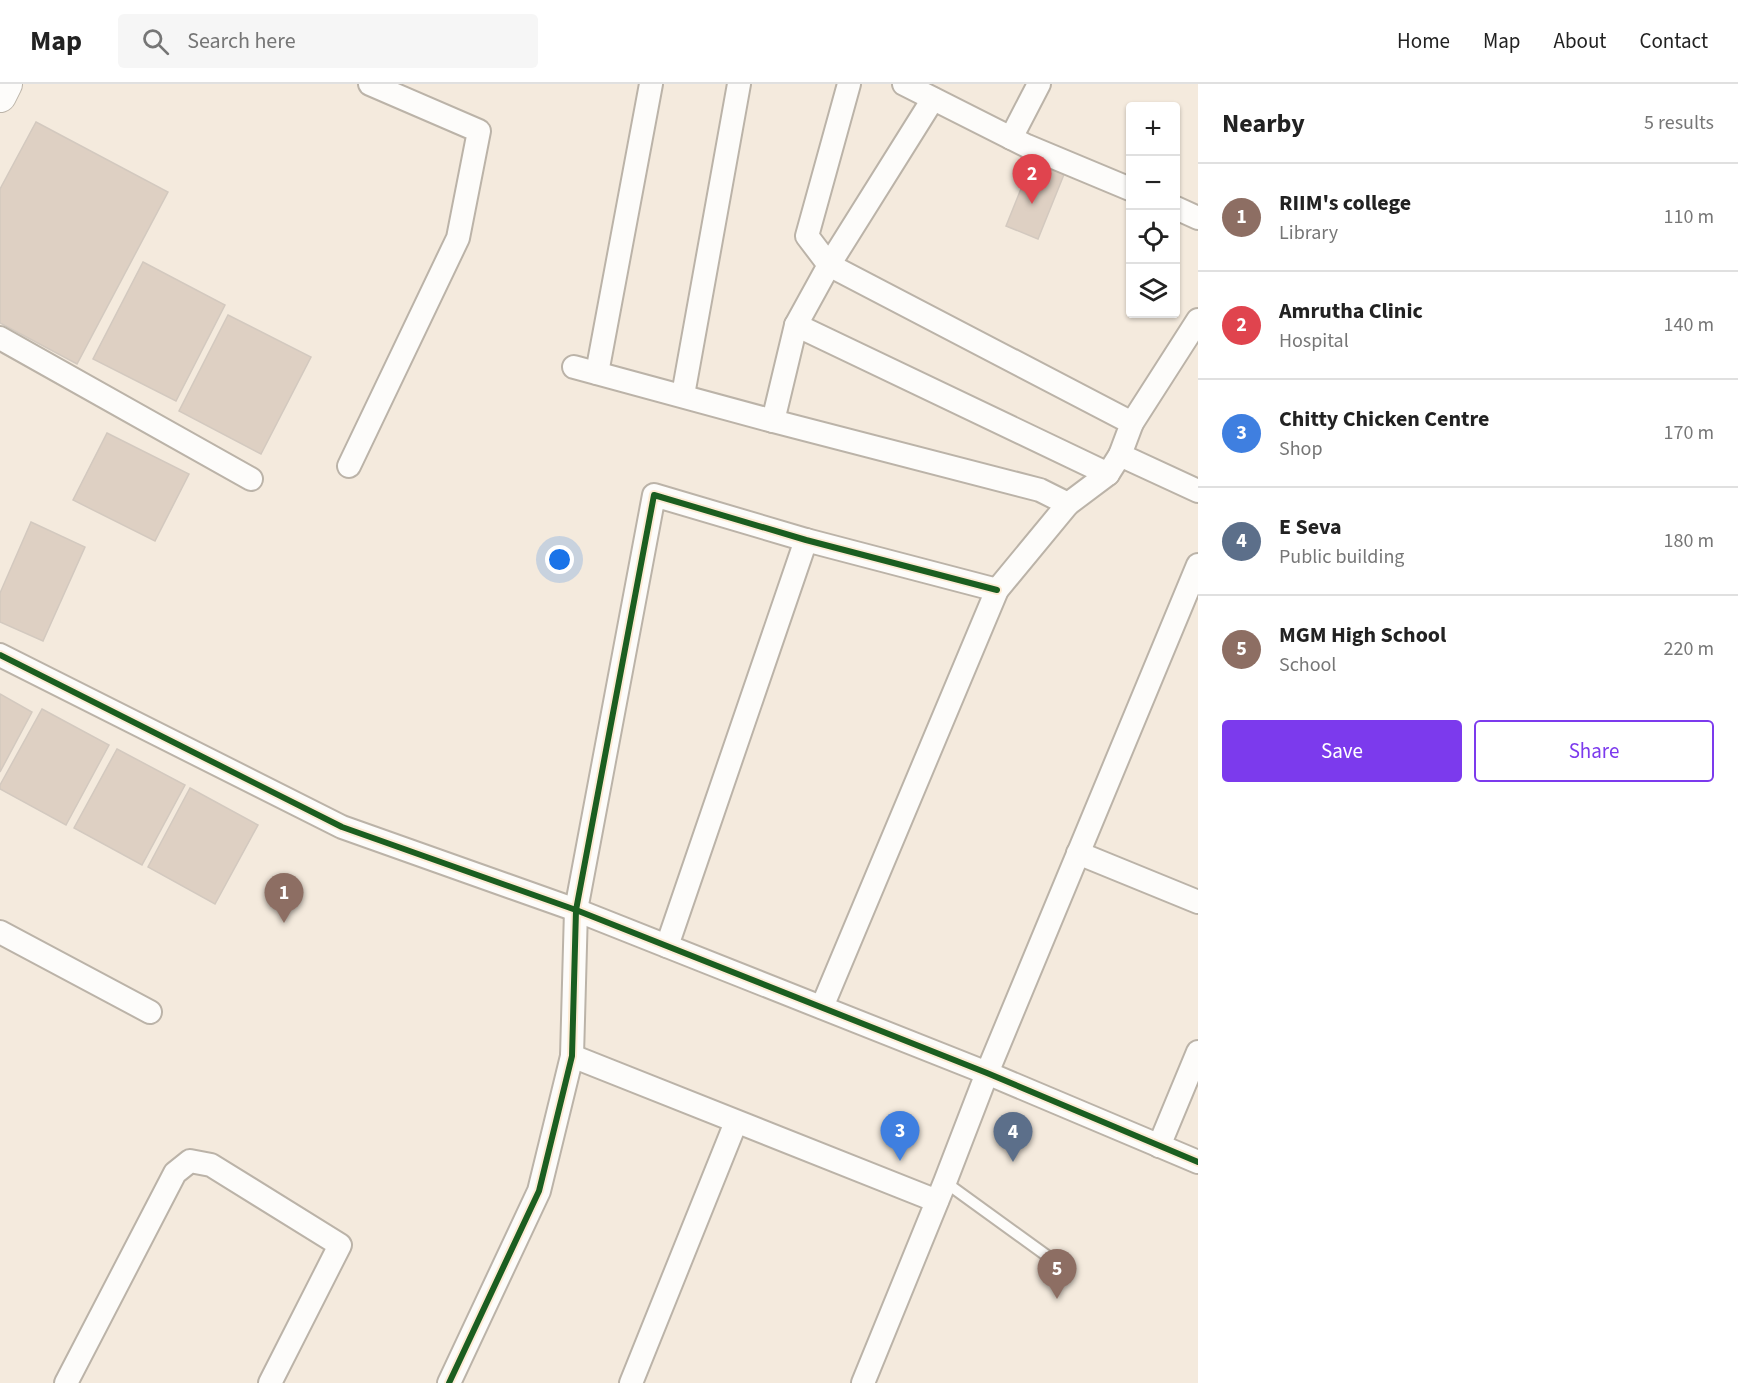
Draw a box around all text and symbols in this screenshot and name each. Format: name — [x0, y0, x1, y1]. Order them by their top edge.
search box — [118, 14, 538, 68]
text: Map — [30, 21, 82, 61]
icon: search — [139, 25, 172, 58]
text: Search here — [187, 25, 296, 57]
text: Home — [1397, 26, 1450, 56]
text: Map — [1483, 26, 1521, 56]
text: About — [1554, 26, 1606, 56]
text: Contact — [1639, 26, 1708, 56]
map controls — [1126, 102, 1180, 318]
button: + — [1126, 102, 1180, 156]
text: Nearby — [1222, 105, 1305, 142]
text: 5 results — [1644, 109, 1714, 137]
pin: 2 — [1012, 154, 1052, 204]
button: − — [1126, 156, 1180, 210]
text: RIIM's college — [1279, 187, 1411, 219]
text: 1 — [1236, 203, 1247, 231]
text: 110 m — [1664, 203, 1714, 231]
button: locate — [1126, 210, 1180, 264]
text: Library — [1279, 219, 1338, 247]
button: layers — [1126, 264, 1180, 318]
text: Amrutha Clinic — [1279, 295, 1423, 327]
text: 2 — [1236, 311, 1247, 339]
text: 140 m — [1664, 311, 1714, 339]
text: Hospital — [1279, 327, 1349, 355]
text: Chitty Chicken Centre — [1279, 403, 1489, 435]
text: 3 — [1236, 419, 1247, 447]
text: 170 m — [1664, 419, 1714, 447]
text: Shop — [1279, 435, 1323, 463]
text: E Seva — [1279, 511, 1342, 543]
text: 4 — [1236, 527, 1247, 555]
text: 180 m — [1664, 527, 1714, 555]
text: Public building — [1279, 543, 1404, 571]
your location — [545, 545, 574, 574]
text: MGM High School — [1279, 619, 1446, 651]
text: 5 — [1236, 635, 1247, 663]
text: 220 m — [1664, 635, 1714, 663]
text: School — [1279, 651, 1336, 679]
button: Save — [1222, 720, 1462, 782]
button: Share — [1474, 720, 1714, 782]
pin: 1 — [264, 874, 304, 923]
pin: 3 — [880, 1112, 920, 1161]
pin: 4 — [994, 1112, 1032, 1162]
pin: 5 — [1038, 1250, 1076, 1299]

